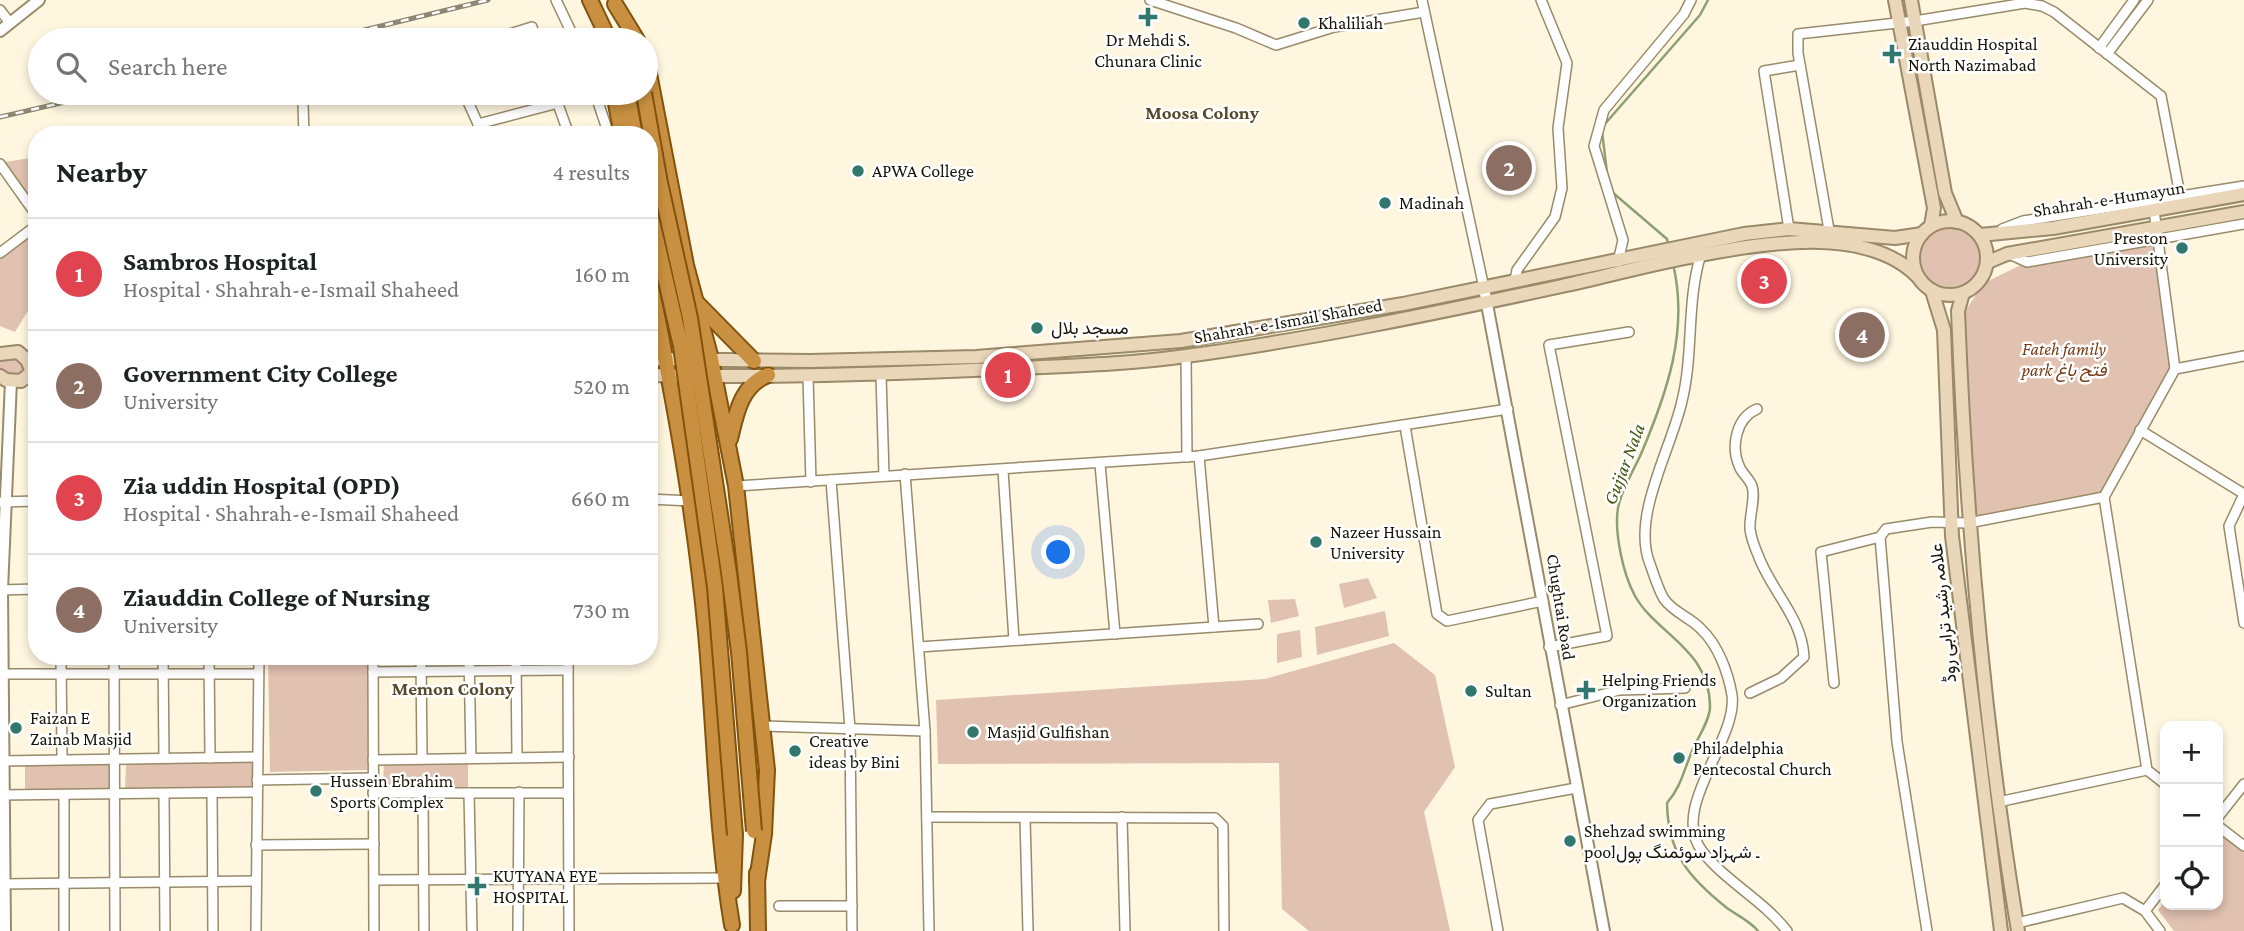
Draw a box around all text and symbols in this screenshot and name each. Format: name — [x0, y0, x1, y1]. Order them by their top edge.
marker: Dr Mehdi S. Chunara Clinic — [1138, 7, 1158, 27]
place label: Khaliliah — [1318, 13, 1384, 33]
marker: Khaliliah — [1296, 15, 1312, 31]
search box — [28, 28, 658, 105]
place label: Dr Mehdi S. Chunara Clinic — [1094, 30, 1202, 71]
place label: Ziauddin Hospital North Nazimabad — [1908, 34, 2038, 75]
marker: Ziauddin Hospital North Nazimabad — [1882, 44, 1902, 64]
icon: search — [52, 48, 90, 86]
text: Search here — [108, 52, 227, 81]
district label: Moosa Colony — [1145, 102, 1260, 123]
pin: 2 — [1486, 142, 1532, 194]
text: Nearby — [56, 155, 147, 188]
text: 4 results — [552, 159, 630, 185]
place label: APWA College — [872, 161, 974, 181]
marker: APWA College — [850, 163, 866, 179]
street label: Shahrah-e-Humayun — [2032, 177, 2187, 221]
place label: Madinah — [1399, 193, 1464, 213]
marker: Madinah — [1377, 195, 1393, 211]
place label: Preston University — [2094, 228, 2169, 269]
marker: Preston University — [2174, 240, 2190, 256]
text: Sambros Hospital — [123, 247, 317, 276]
pin: 3 — [1741, 255, 1787, 307]
text: 1 — [75, 261, 83, 287]
text: 160 m — [575, 261, 630, 287]
text: Hospital · Shahrah-e-Ismail Shaheed — [123, 276, 459, 302]
street label: Shahrah-e-Ismail Shaheed — [1192, 294, 1384, 347]
pin: 4 — [1839, 309, 1885, 361]
place label: مسجد بلال — [1051, 318, 1129, 339]
marker: مسجد بلال — [1029, 320, 1045, 336]
park label: Fateh family park فتح باغ — [2019, 339, 2107, 383]
pin: 1 — [985, 349, 1031, 401]
text: Government City College — [123, 359, 398, 388]
text: 2 — [73, 373, 85, 399]
text: 520 m — [573, 373, 630, 399]
text: University — [123, 388, 218, 414]
water label: Gujjar Nala — [1599, 420, 1650, 508]
text: Zia uddin Hospital (OPD) — [123, 471, 401, 500]
text: 3 — [73, 485, 85, 511]
text: 660 m — [571, 485, 630, 511]
text: Hospital · Shahrah-e-Ismail Shaheed — [123, 500, 459, 526]
place label: Nazeer Hussain University — [1330, 522, 1442, 563]
marker: Nazeer Hussain University — [1308, 534, 1324, 550]
your location — [1041, 535, 1075, 569]
street label: علامہ رشید ترابی روڈ — [1926, 542, 1961, 684]
street label: Chughtai Road — [1543, 553, 1579, 662]
text: Ziauddin College of Nursing — [123, 583, 430, 612]
text: 4 — [73, 597, 85, 623]
text: 730 m — [573, 597, 630, 623]
text: University — [123, 612, 218, 638]
place label: Helping Friends Organization — [1602, 670, 1716, 711]
district label: Memon Colony — [392, 678, 515, 699]
marker: Helping Friends Organization — [1576, 680, 1596, 700]
place label: Sultan — [1485, 681, 1532, 701]
marker: Sultan — [1463, 683, 1479, 699]
place label: Faizan E Zainab Masjid — [30, 708, 133, 750]
marker: Faizan E Zainab Masjid — [8, 720, 24, 736]
map controls — [2160, 721, 2223, 910]
button: + — [2160, 721, 2223, 784]
place label: Masjid Gulfishan — [987, 722, 1110, 743]
marker: Masjid Gulfishan — [965, 724, 981, 740]
place label: Creative ideas by Bini — [809, 731, 900, 772]
place label: Philadelphia Pentecostal Church — [1693, 738, 1832, 779]
marker: Creative ideas by Bini — [787, 743, 803, 759]
marker: Philadelphia Pentecostal Church — [1671, 750, 1687, 766]
place label: Hussein Ebrahim Sports Complex — [330, 771, 454, 812]
marker: Hussein Ebrahim Sports Complex — [308, 783, 324, 799]
button: − — [2160, 784, 2223, 847]
place label: Shehzad swimming pool۔ شہزاد سوئمنگ پول — [1584, 821, 1760, 864]
marker: Shehzad swimming pool۔ شہزاد سوئمنگ پول — [1562, 833, 1578, 849]
button: locate — [2160, 847, 2223, 910]
place label: KUTYANA EYE HOSPITAL — [493, 866, 598, 907]
marker: KUTYANA EYE HOSPITAL — [467, 876, 487, 896]

